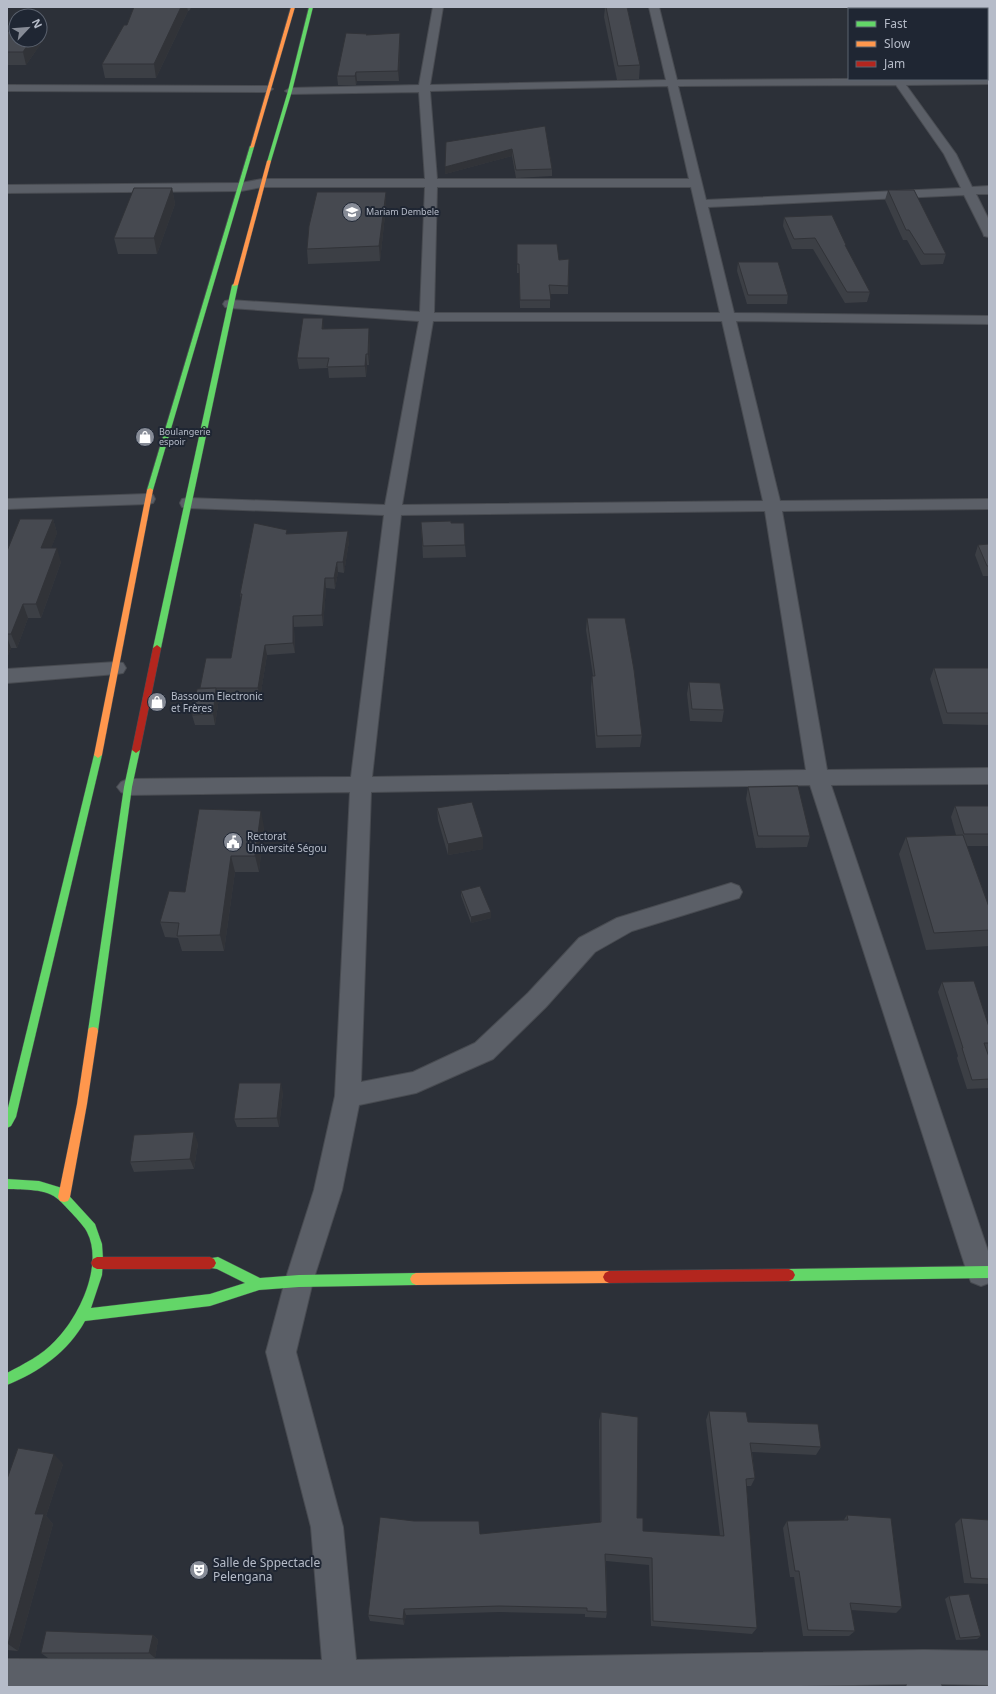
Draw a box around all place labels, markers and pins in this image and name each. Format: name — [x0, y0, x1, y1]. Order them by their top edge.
school or university icon: Mariam Dembele — [341, 201, 363, 223]
place label: Mariam Dembele — [366, 205, 439, 218]
place label: Boulangerie espoir — [159, 425, 211, 448]
shop icon: Boulangerie espoir — [134, 426, 156, 448]
place label: Bassoum Electronic et Frères — [171, 689, 263, 715]
shop icon: Bassoum Electronic et Frères — [146, 691, 168, 713]
place label: Rectorat Université Ségou — [247, 829, 327, 855]
public building icon: Rectorat Université Ségou — [222, 831, 244, 853]
place label: Salle de Sppectacle Pelengana — [213, 1554, 320, 1585]
theatre icon: Salle de Sppectacle Pelengana — [188, 1559, 210, 1581]

